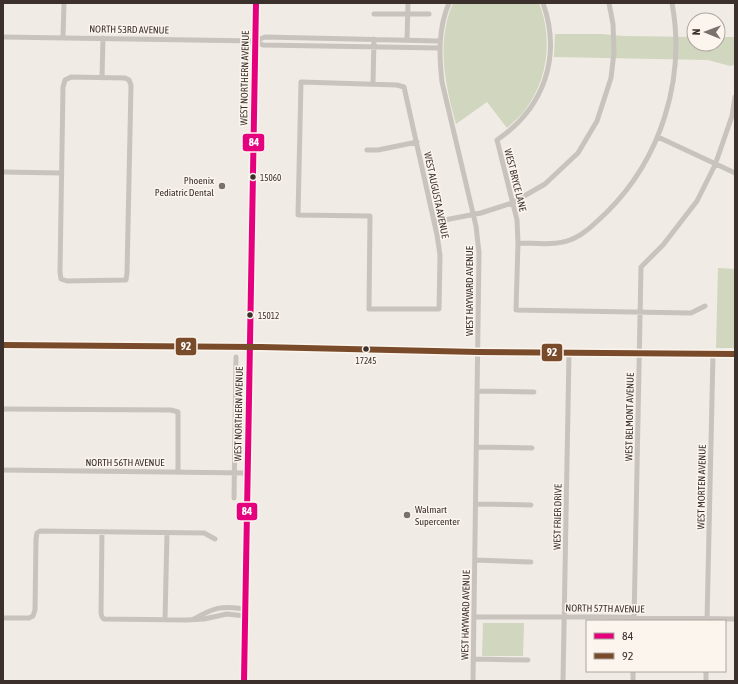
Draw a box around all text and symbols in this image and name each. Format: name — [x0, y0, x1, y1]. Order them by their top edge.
north arrow — [686, 12, 726, 52]
street label: NORTH 53RD AVENUE — [89, 23, 170, 36]
text: N — [690, 28, 702, 35]
street label: WEST NORTHERN AVENUE — [238, 30, 251, 126]
line badge: 84 — [242, 133, 265, 152]
text: 84 — [249, 136, 259, 148]
street label: WEST BRYCE LANE — [502, 148, 529, 213]
street label: WEST AUGUSTA AVENUE — [422, 151, 451, 240]
marker: 15060 — [248, 172, 258, 182]
place label: 15060 — [260, 173, 281, 183]
place label: Phoenix Pediatric Dental — [155, 175, 214, 198]
marker: Phoenix Pediatric Dental — [217, 181, 227, 191]
street label: WEST HAYWARD AVENUE — [464, 245, 475, 336]
marker: 15012 — [245, 310, 255, 320]
place label: 15012 — [258, 311, 279, 321]
line badge: 92 — [175, 337, 197, 356]
text: 92 — [181, 340, 191, 352]
line badge: 92 — [541, 343, 563, 362]
marker: 17245 — [361, 344, 371, 354]
text: 92 — [547, 346, 557, 358]
place label: 17245 — [355, 356, 377, 366]
street label: WEST NORTHERN AVENUE — [232, 366, 245, 462]
street label: WEST BELMONT AVENUE — [623, 372, 636, 461]
street label: WEST MORTEN AVENUE — [695, 444, 708, 530]
street label: NORTH 56TH AVENUE — [85, 457, 165, 468]
street label: WEST FRIER DRIVE — [551, 483, 564, 550]
line badge: 84 — [236, 502, 258, 521]
place label: Walmart Supercenter — [415, 504, 461, 527]
text: 84 — [242, 505, 252, 517]
marker: Walmart Supercenter — [402, 510, 412, 520]
street label: WEST HAYWARD AVENUE — [459, 569, 472, 660]
street label: NORTH 57TH AVENUE — [565, 602, 645, 615]
legend — [586, 620, 726, 672]
text: 84 — [622, 629, 634, 643]
text: 92 — [622, 649, 633, 663]

